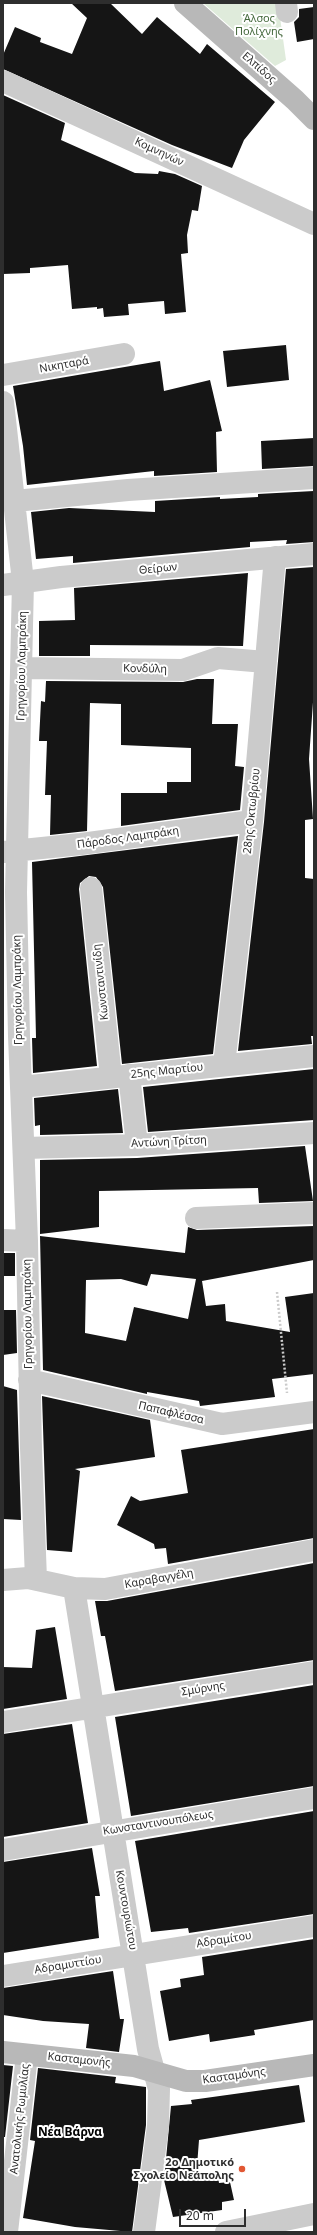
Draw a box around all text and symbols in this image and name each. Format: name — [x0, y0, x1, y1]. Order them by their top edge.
park label: Άλσος Πολίχνης — [235, 12, 283, 38]
street label: Ελπίδος — [239, 50, 279, 86]
street label: Κομνηνών — [132, 135, 186, 169]
street label: Νικηταρά — [38, 354, 90, 376]
street label: Θείρων — [138, 560, 178, 578]
street label: Γρηγορίου Λαμπράκη — [14, 611, 30, 721]
street label: Κονδύλη — [123, 662, 167, 676]
street label: 28ης Οκτωβρίου — [241, 768, 263, 854]
street label: Πάροδος Λαμπράκη — [76, 824, 180, 852]
street label: Γρηγορίου Λαμπράκη — [10, 935, 26, 1045]
street label: Κωνσταντινίδη — [90, 943, 112, 1021]
street label: 25ης Μαρτίου — [130, 1061, 204, 1081]
street label: Αντώνη Τρίτση — [131, 1133, 207, 1151]
street label: Γρηγορίου Λαμπράκη — [20, 1259, 36, 1369]
street label: Παπαφλέσσα — [137, 1399, 205, 1427]
street label: Καραβαγγέλη — [124, 1566, 194, 1592]
street label: Σμύρνης — [180, 1679, 226, 1699]
street label: Κωνσταντινουπόλεως — [102, 1808, 214, 1838]
street label: Κουντουριώτου — [112, 1869, 140, 1951]
street label: Αδραμίτου — [195, 1929, 253, 1951]
street label: Αδραμυττίου — [34, 1953, 102, 1977]
street label: Κασταμονής — [47, 2050, 111, 2070]
street label: Ανατολικής Ρωμυλίας — [8, 2063, 32, 2175]
street label: Κασταμόνης — [202, 2065, 266, 2087]
district label: Νέα Βάρνα — [38, 2126, 102, 2140]
place label: 2ο Δημοτικό Σχολείο Νεάπολης — [134, 2156, 234, 2182]
marker: 2ο Δημοτικό Σχολείο Νεάπολης — [237, 2164, 247, 2174]
scale bar — [181, 2201, 248, 2227]
text: 20 m — [186, 2207, 214, 2224]

